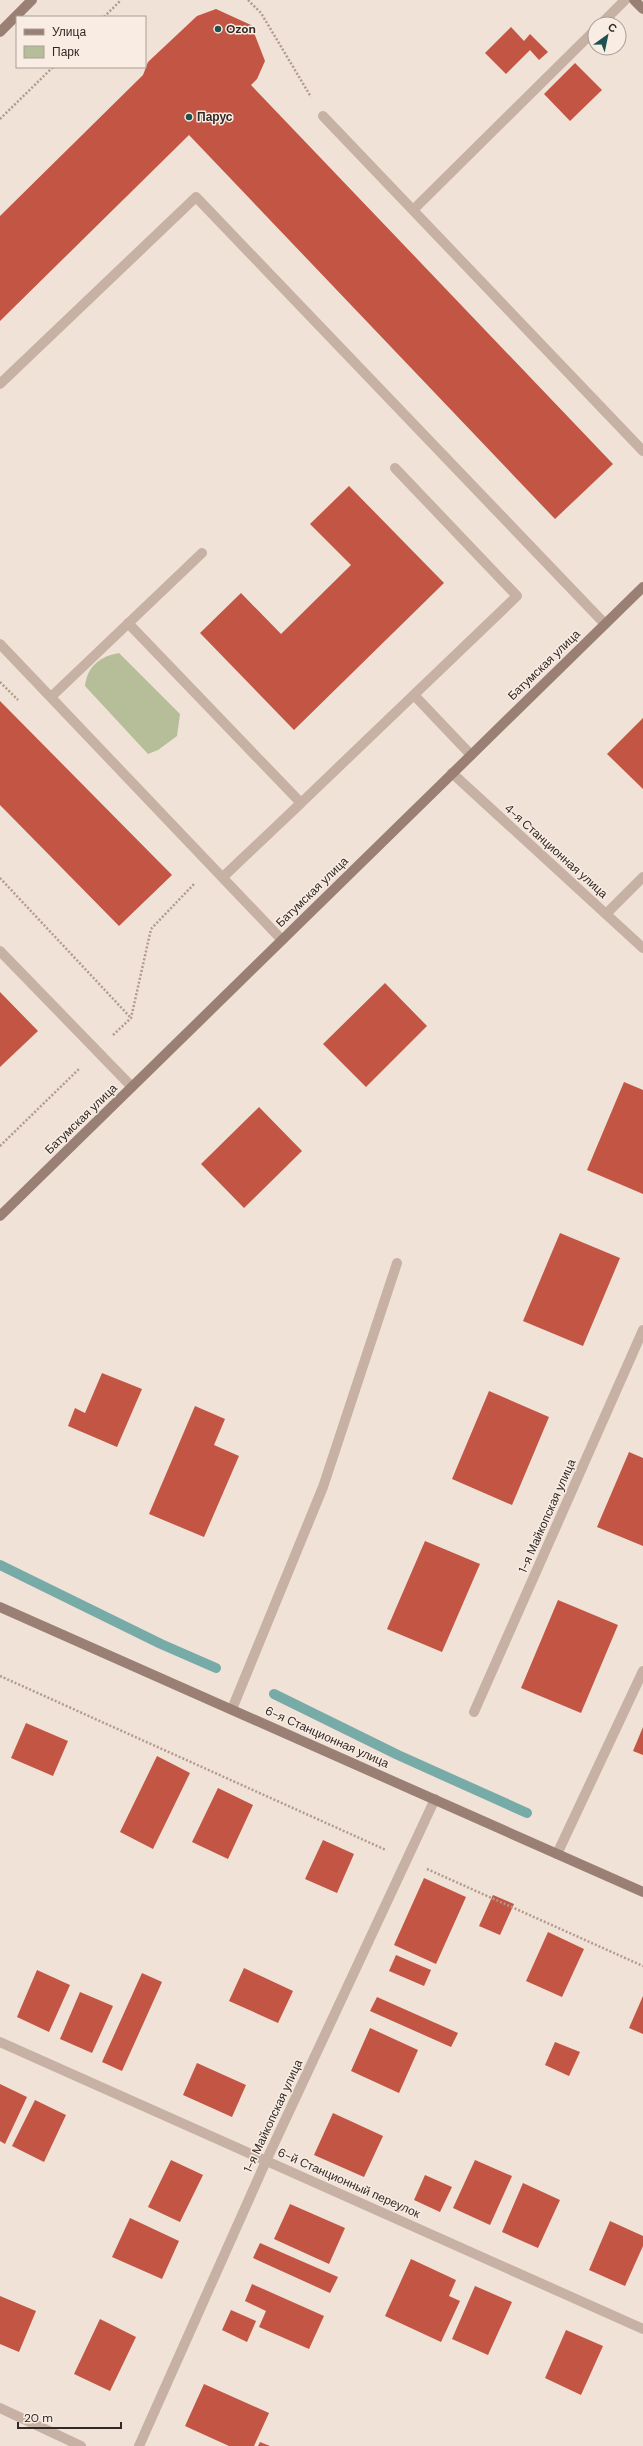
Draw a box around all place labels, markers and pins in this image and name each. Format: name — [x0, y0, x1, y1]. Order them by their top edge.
place label: Ozon — [226, 21, 256, 37]
marker: Ozon — [213, 24, 223, 34]
place label: Парус — [197, 109, 233, 125]
marker: Парус — [184, 112, 194, 122]

